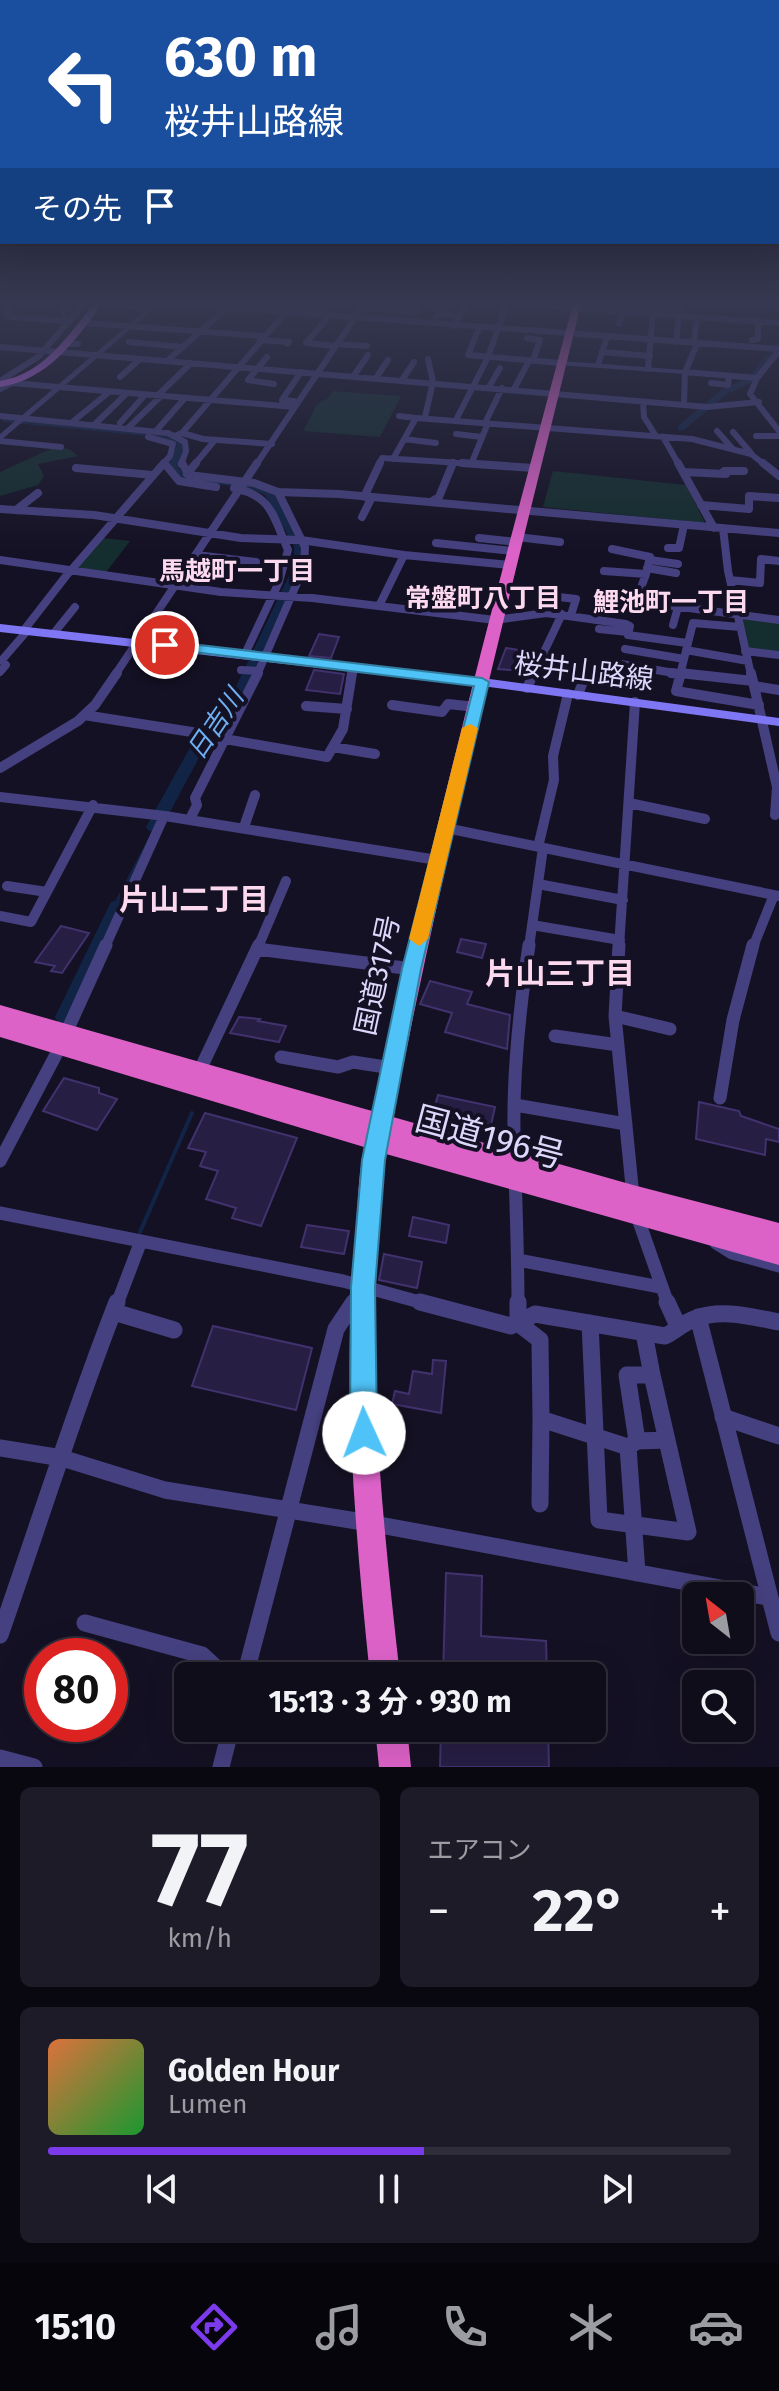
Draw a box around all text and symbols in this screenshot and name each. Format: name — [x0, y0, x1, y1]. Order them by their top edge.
text: 630 m — [164, 24, 318, 91]
icon: left — [32, 32, 136, 136]
text: 桜井山路線 — [164, 100, 344, 144]
icon: arrive — [138, 184, 182, 228]
text: その先 — [32, 191, 122, 227]
district label: 馬越町一丁目 — [159, 556, 315, 587]
district label: 常盤町八丁目 — [405, 583, 561, 614]
district label: 鯉池町一丁目 — [593, 587, 749, 618]
pin — [131, 611, 199, 679]
icon: arrive — [143, 623, 187, 667]
street label: 桜井山路線 — [512, 647, 655, 696]
water label: 日吉川 — [181, 681, 252, 765]
district label: 片山二丁目 — [119, 882, 269, 918]
street label: 国道317号 — [349, 912, 406, 1038]
district label: 片山三丁目 — [485, 956, 635, 992]
street label: 国道196号 — [411, 1098, 569, 1177]
position arrow — [322, 1391, 406, 1475]
north arrow — [682, 1582, 754, 1654]
map controls — [682, 1582, 754, 1742]
speed limit sign: 80 — [24, 1638, 128, 1742]
button: search — [682, 1670, 754, 1742]
text: 15:13 · 3 分 · 930 m — [268, 1684, 512, 1720]
text: 77 — [151, 1808, 248, 1933]
text: エアコン — [428, 1835, 532, 1866]
text: 22° — [533, 1875, 626, 1947]
text: − — [428, 1885, 450, 1938]
text: + — [709, 1885, 731, 1938]
text: km/h — [168, 1923, 232, 1954]
text: Golden Hour — [168, 2053, 339, 2089]
text: Lumen — [168, 2089, 247, 2120]
icon: previous — [140, 2167, 184, 2211]
icon: pause — [367, 2167, 411, 2211]
icon: next — [595, 2167, 639, 2211]
icon: directions — [186, 2299, 242, 2355]
icon: music — [311, 2299, 367, 2355]
icon: phone — [437, 2299, 493, 2355]
icon: climate — [563, 2299, 619, 2355]
icon: car — [688, 2299, 744, 2355]
text: 15:10 — [35, 2305, 116, 2349]

